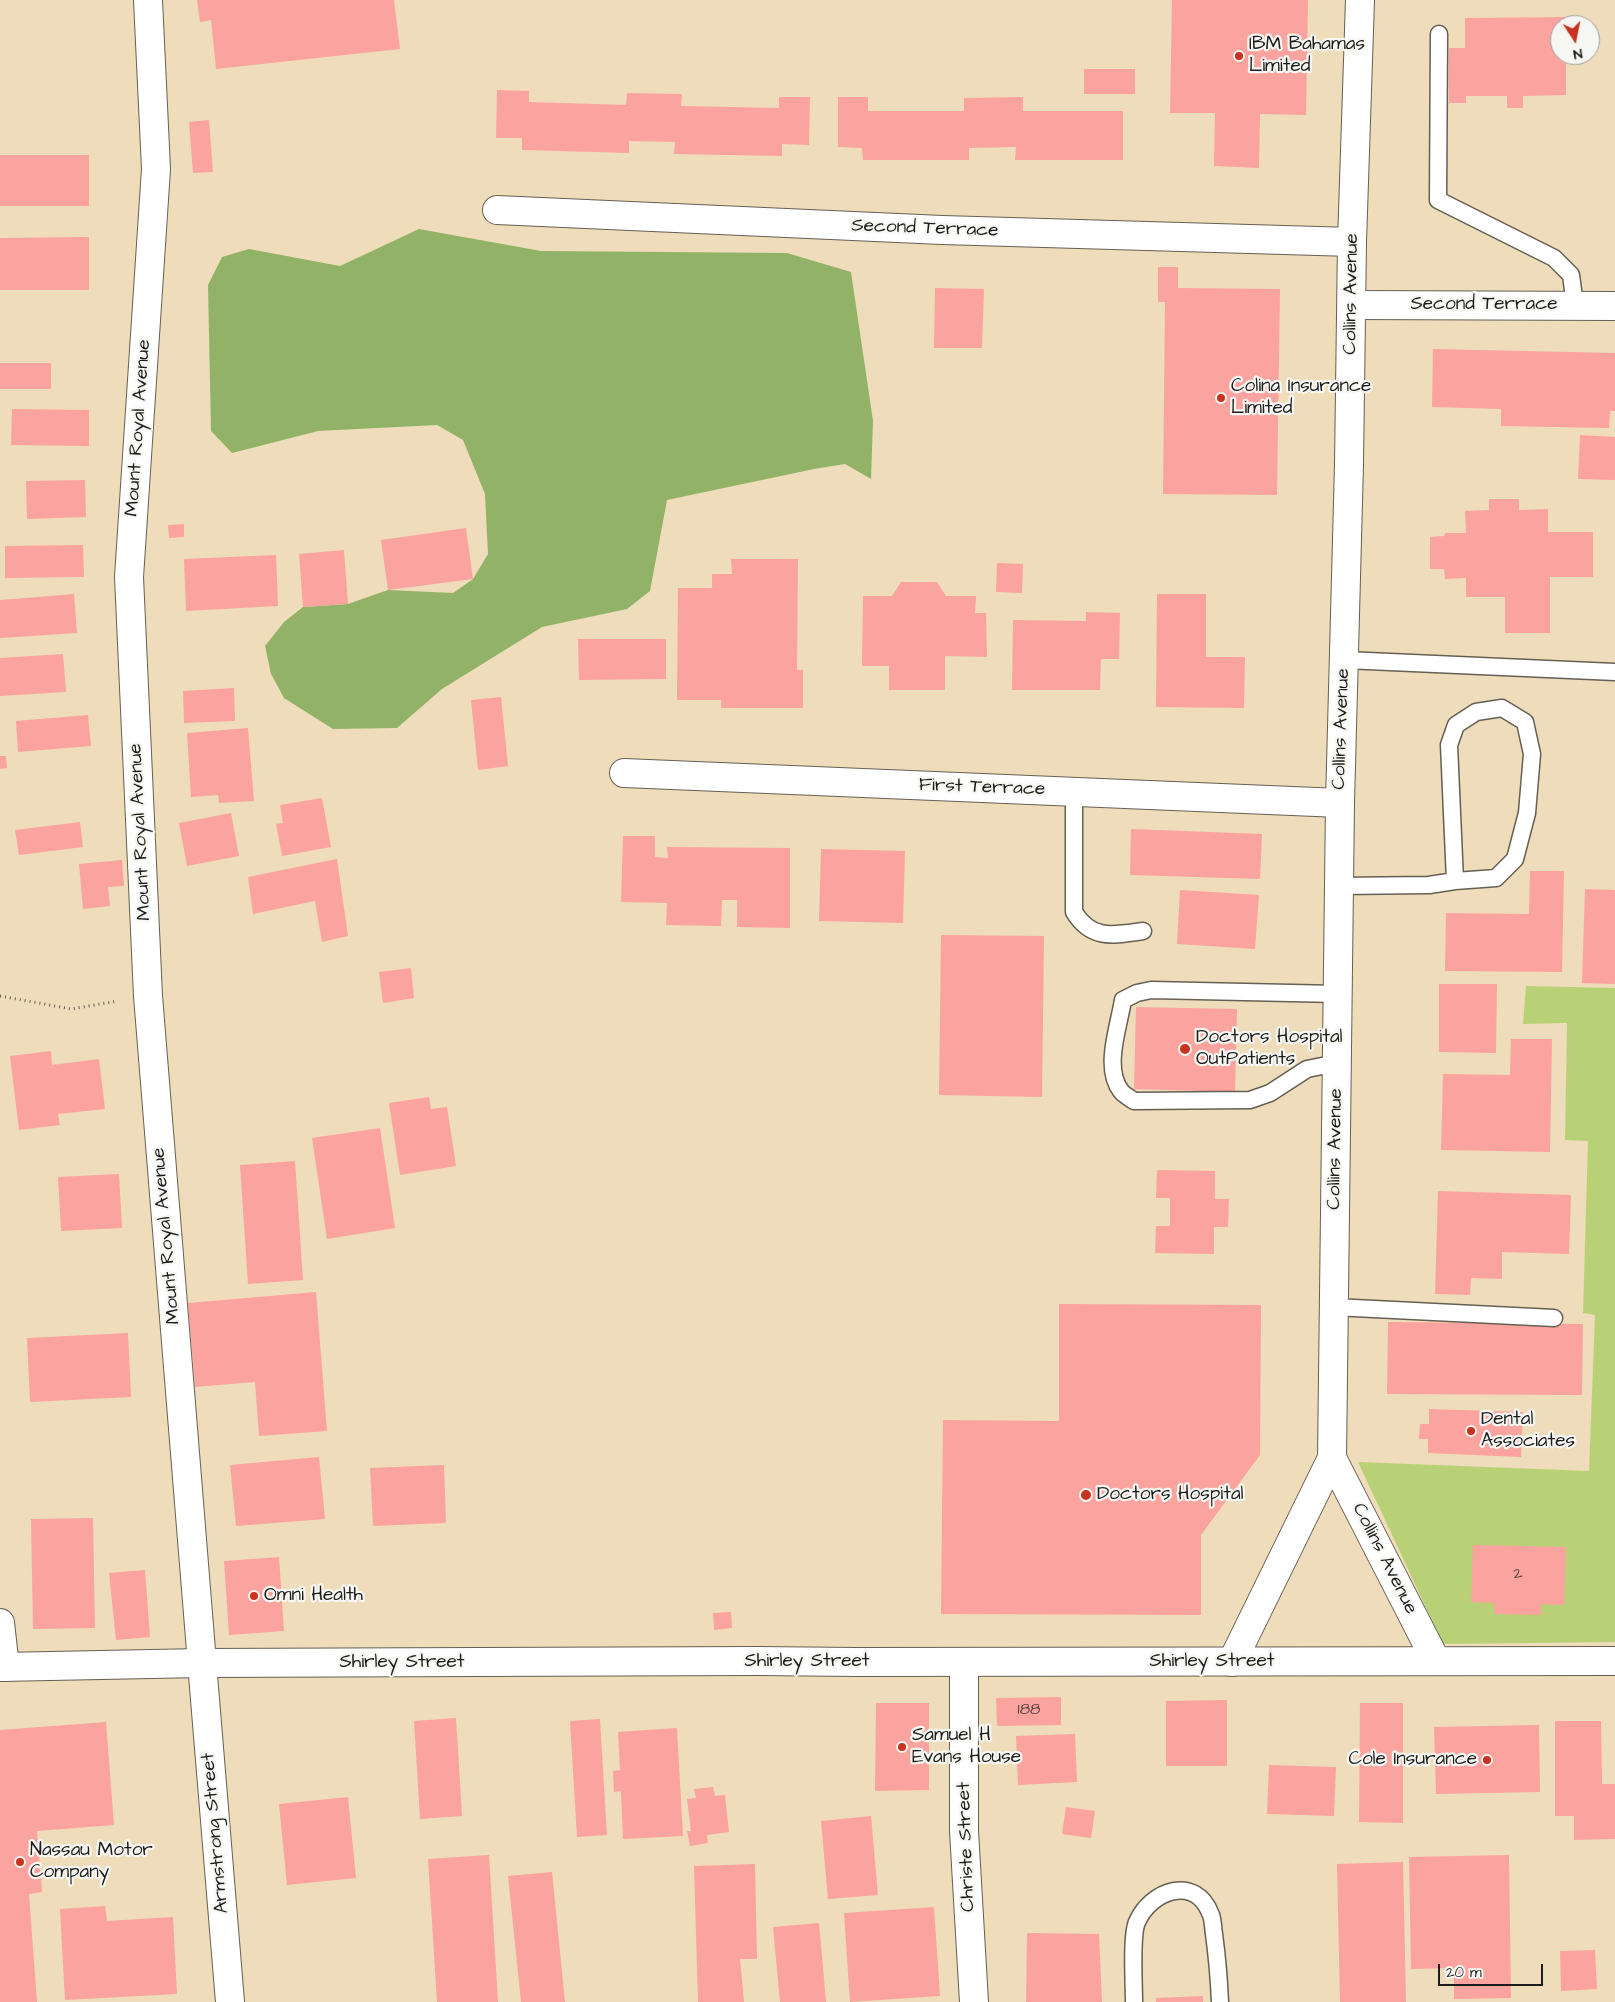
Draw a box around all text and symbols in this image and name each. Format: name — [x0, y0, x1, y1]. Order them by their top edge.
north arrow — [1550, 15, 1600, 65]
place label: IBM Bahamas Limited — [1249, 34, 1365, 78]
text: N — [1571, 43, 1584, 64]
marker: IBM Bahamas Limited — [1233, 50, 1245, 62]
street label: Second Terrace — [851, 215, 999, 243]
street label: Collins Avenue — [1340, 233, 1364, 355]
street label: Second Terrace — [1410, 294, 1558, 316]
street label: Mount Royal Avenue — [121, 339, 157, 517]
place label: Colina Insurance Limited — [1231, 376, 1371, 420]
marker: Colina Insurance Limited — [1215, 392, 1227, 404]
street label: Collins Avenue — [1328, 668, 1356, 790]
street label: Mount Royal Avenue — [125, 743, 157, 921]
street label: First Terrace — [918, 774, 1046, 802]
place label: Doctors Hospital OutPatients — [1196, 1027, 1343, 1071]
marker: Doctors Hospital OutPatients — [1178, 1042, 1192, 1056]
street label: Collins Avenue — [1324, 1088, 1348, 1210]
street label: Mount Royal Avenue — [148, 1147, 186, 1325]
place label: Dental Associates — [1481, 1409, 1575, 1453]
marker: Dental Associates — [1465, 1425, 1477, 1437]
place label: Doctors Hospital — [1097, 1484, 1244, 1506]
marker: Doctors Hospital — [1079, 1488, 1093, 1502]
street label: Collins Avenue — [1346, 1500, 1422, 1618]
house number: 2 — [1513, 1565, 1523, 1585]
place label: Omni Health — [264, 1585, 363, 1607]
marker: Omni Health — [248, 1590, 260, 1602]
street label: Shirley Street — [745, 1651, 869, 1673]
street label: Shirley Street — [1150, 1651, 1274, 1673]
street label: Shirley Street — [340, 1652, 464, 1674]
house number: 188 — [1018, 1701, 1040, 1721]
place label: Samuel H Evans House — [912, 1725, 1021, 1769]
marker: Samuel H Evans House — [896, 1741, 908, 1753]
place label: Cole Insurance — [1348, 1749, 1477, 1771]
street label: Armstrong Street — [198, 1752, 234, 1914]
marker: Cole Insurance — [1481, 1754, 1493, 1766]
street label: Christe Street — [953, 1782, 981, 1912]
place label: Nassau Motor Company — [30, 1840, 153, 1884]
marker: Nassau Motor Company — [14, 1856, 26, 1868]
scale bar — [1440, 1954, 1545, 1986]
text: 20 m — [1446, 1962, 1482, 1983]

